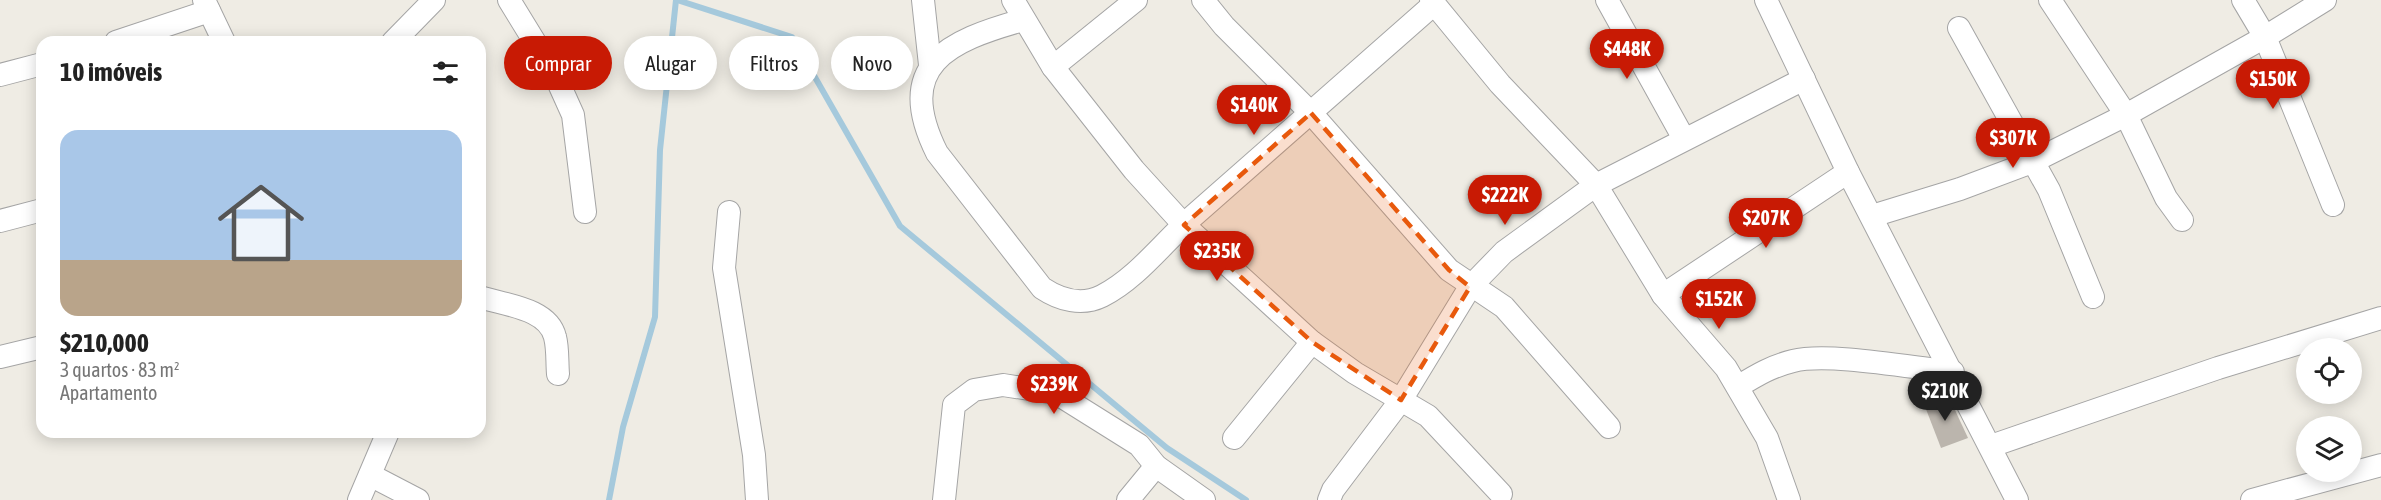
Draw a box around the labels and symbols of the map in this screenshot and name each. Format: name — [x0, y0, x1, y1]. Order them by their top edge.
pin: $448K — [1585, 29, 1669, 80]
pin: $150K — [2231, 59, 2315, 110]
pin: $140K — [1212, 85, 1296, 136]
pin: $307K — [1971, 118, 2055, 169]
pin: $222K — [1463, 175, 1547, 226]
pin: $207K — [1724, 198, 1808, 249]
pin: $235K — [1175, 231, 1259, 282]
pin: $152K — [1677, 279, 1761, 330]
pin: $239K — [1012, 364, 1096, 415]
pin: $210K — [1903, 371, 1987, 422]

